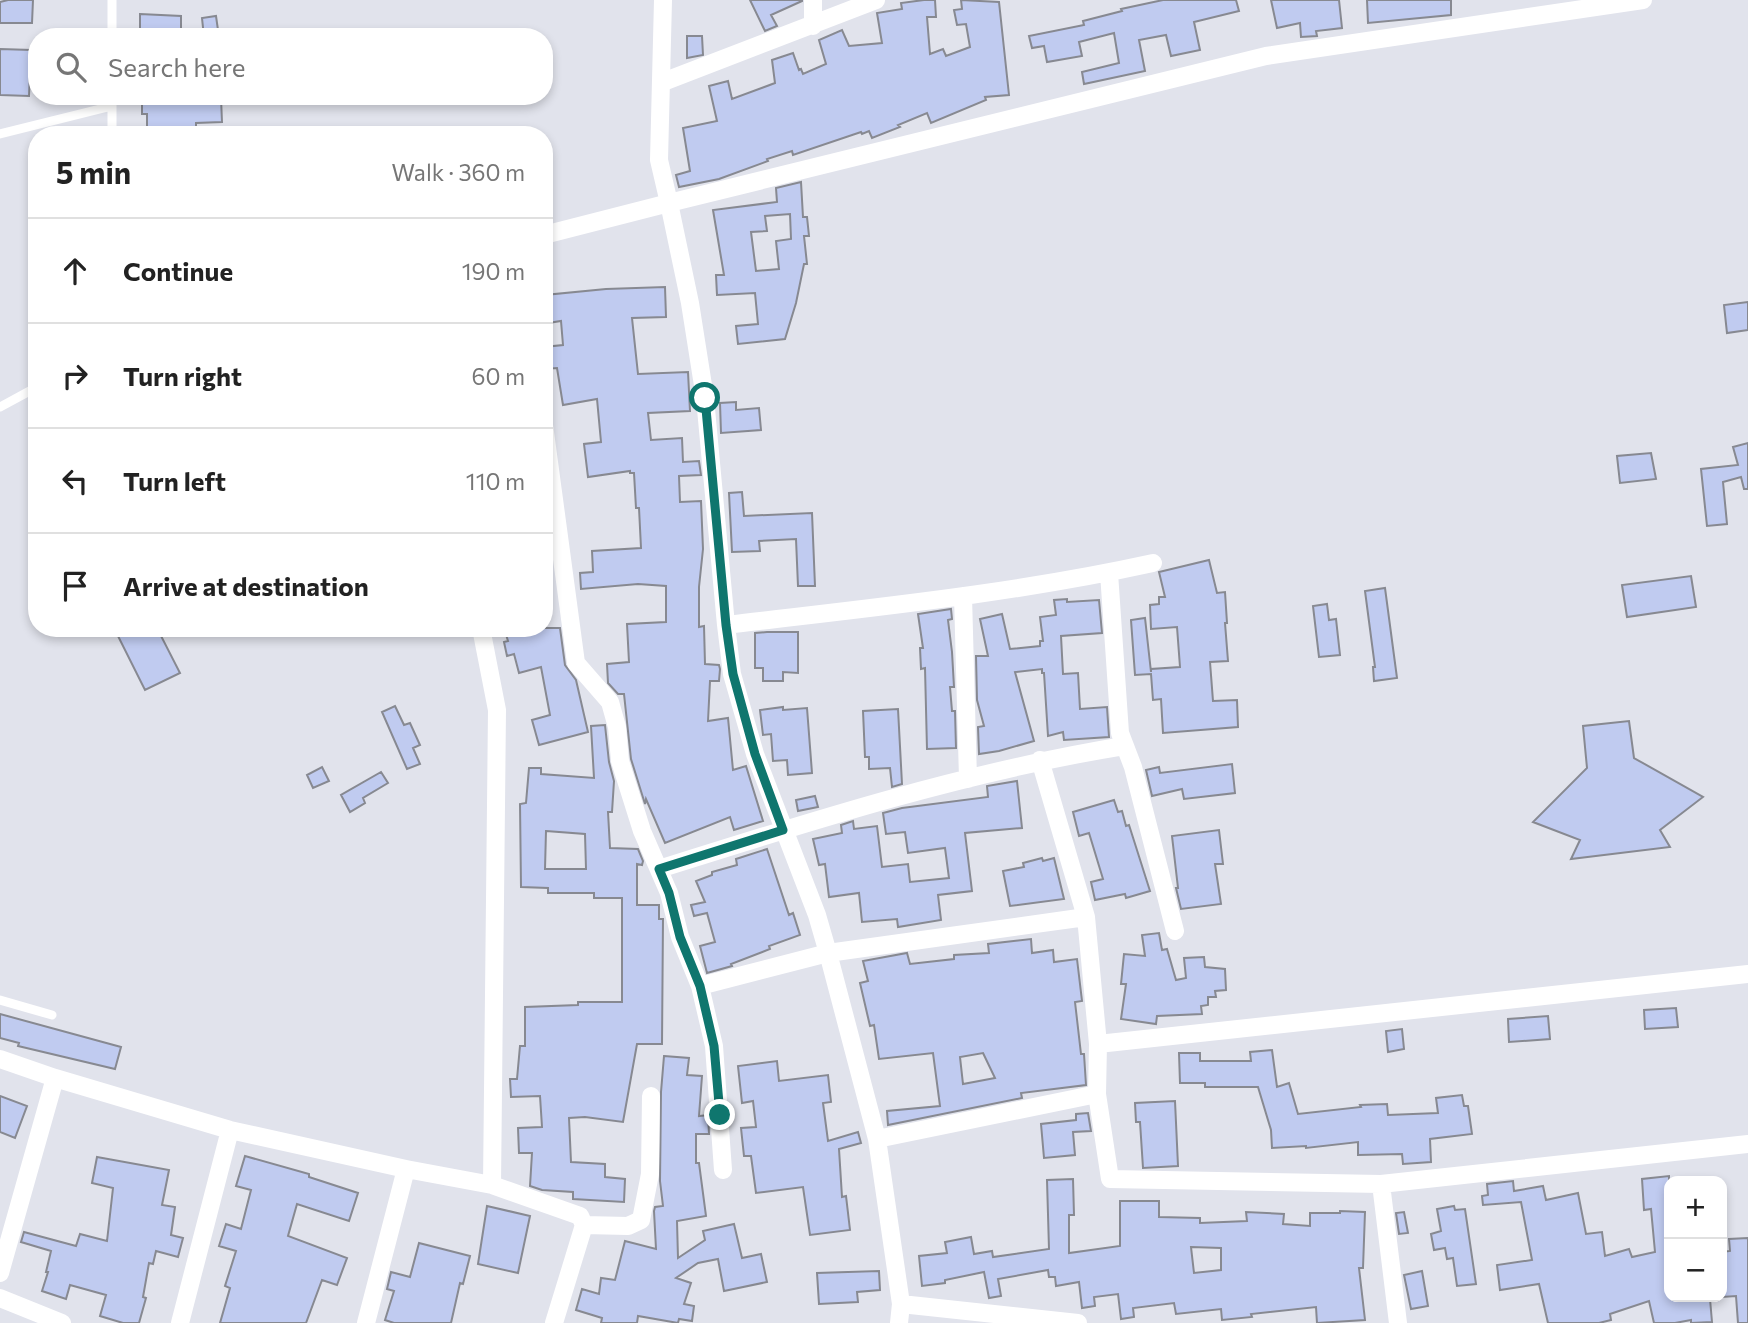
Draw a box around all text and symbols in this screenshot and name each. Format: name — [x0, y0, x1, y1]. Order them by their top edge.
search box — [28, 28, 553, 105]
icon: search — [52, 48, 90, 86]
text: Search here — [108, 51, 246, 82]
text: 5 min — [56, 153, 131, 190]
text: Walk · 360 m — [392, 158, 525, 186]
icon: ahead — [56, 252, 94, 290]
text: Continue — [123, 255, 233, 286]
text: 190 m — [462, 257, 525, 285]
icon: right — [56, 357, 94, 395]
text: Turn right — [123, 360, 242, 391]
text: 60 m — [472, 362, 525, 390]
route start — [689, 382, 720, 413]
icon: left — [56, 462, 94, 500]
text: Turn left — [123, 465, 226, 496]
text: 110 m — [466, 467, 525, 495]
icon: arrive — [56, 567, 94, 605]
text: Arrive at destination — [123, 570, 369, 601]
route end — [704, 1099, 735, 1130]
map controls — [1664, 1176, 1727, 1302]
button: + — [1664, 1176, 1727, 1239]
button: − — [1664, 1239, 1727, 1302]

